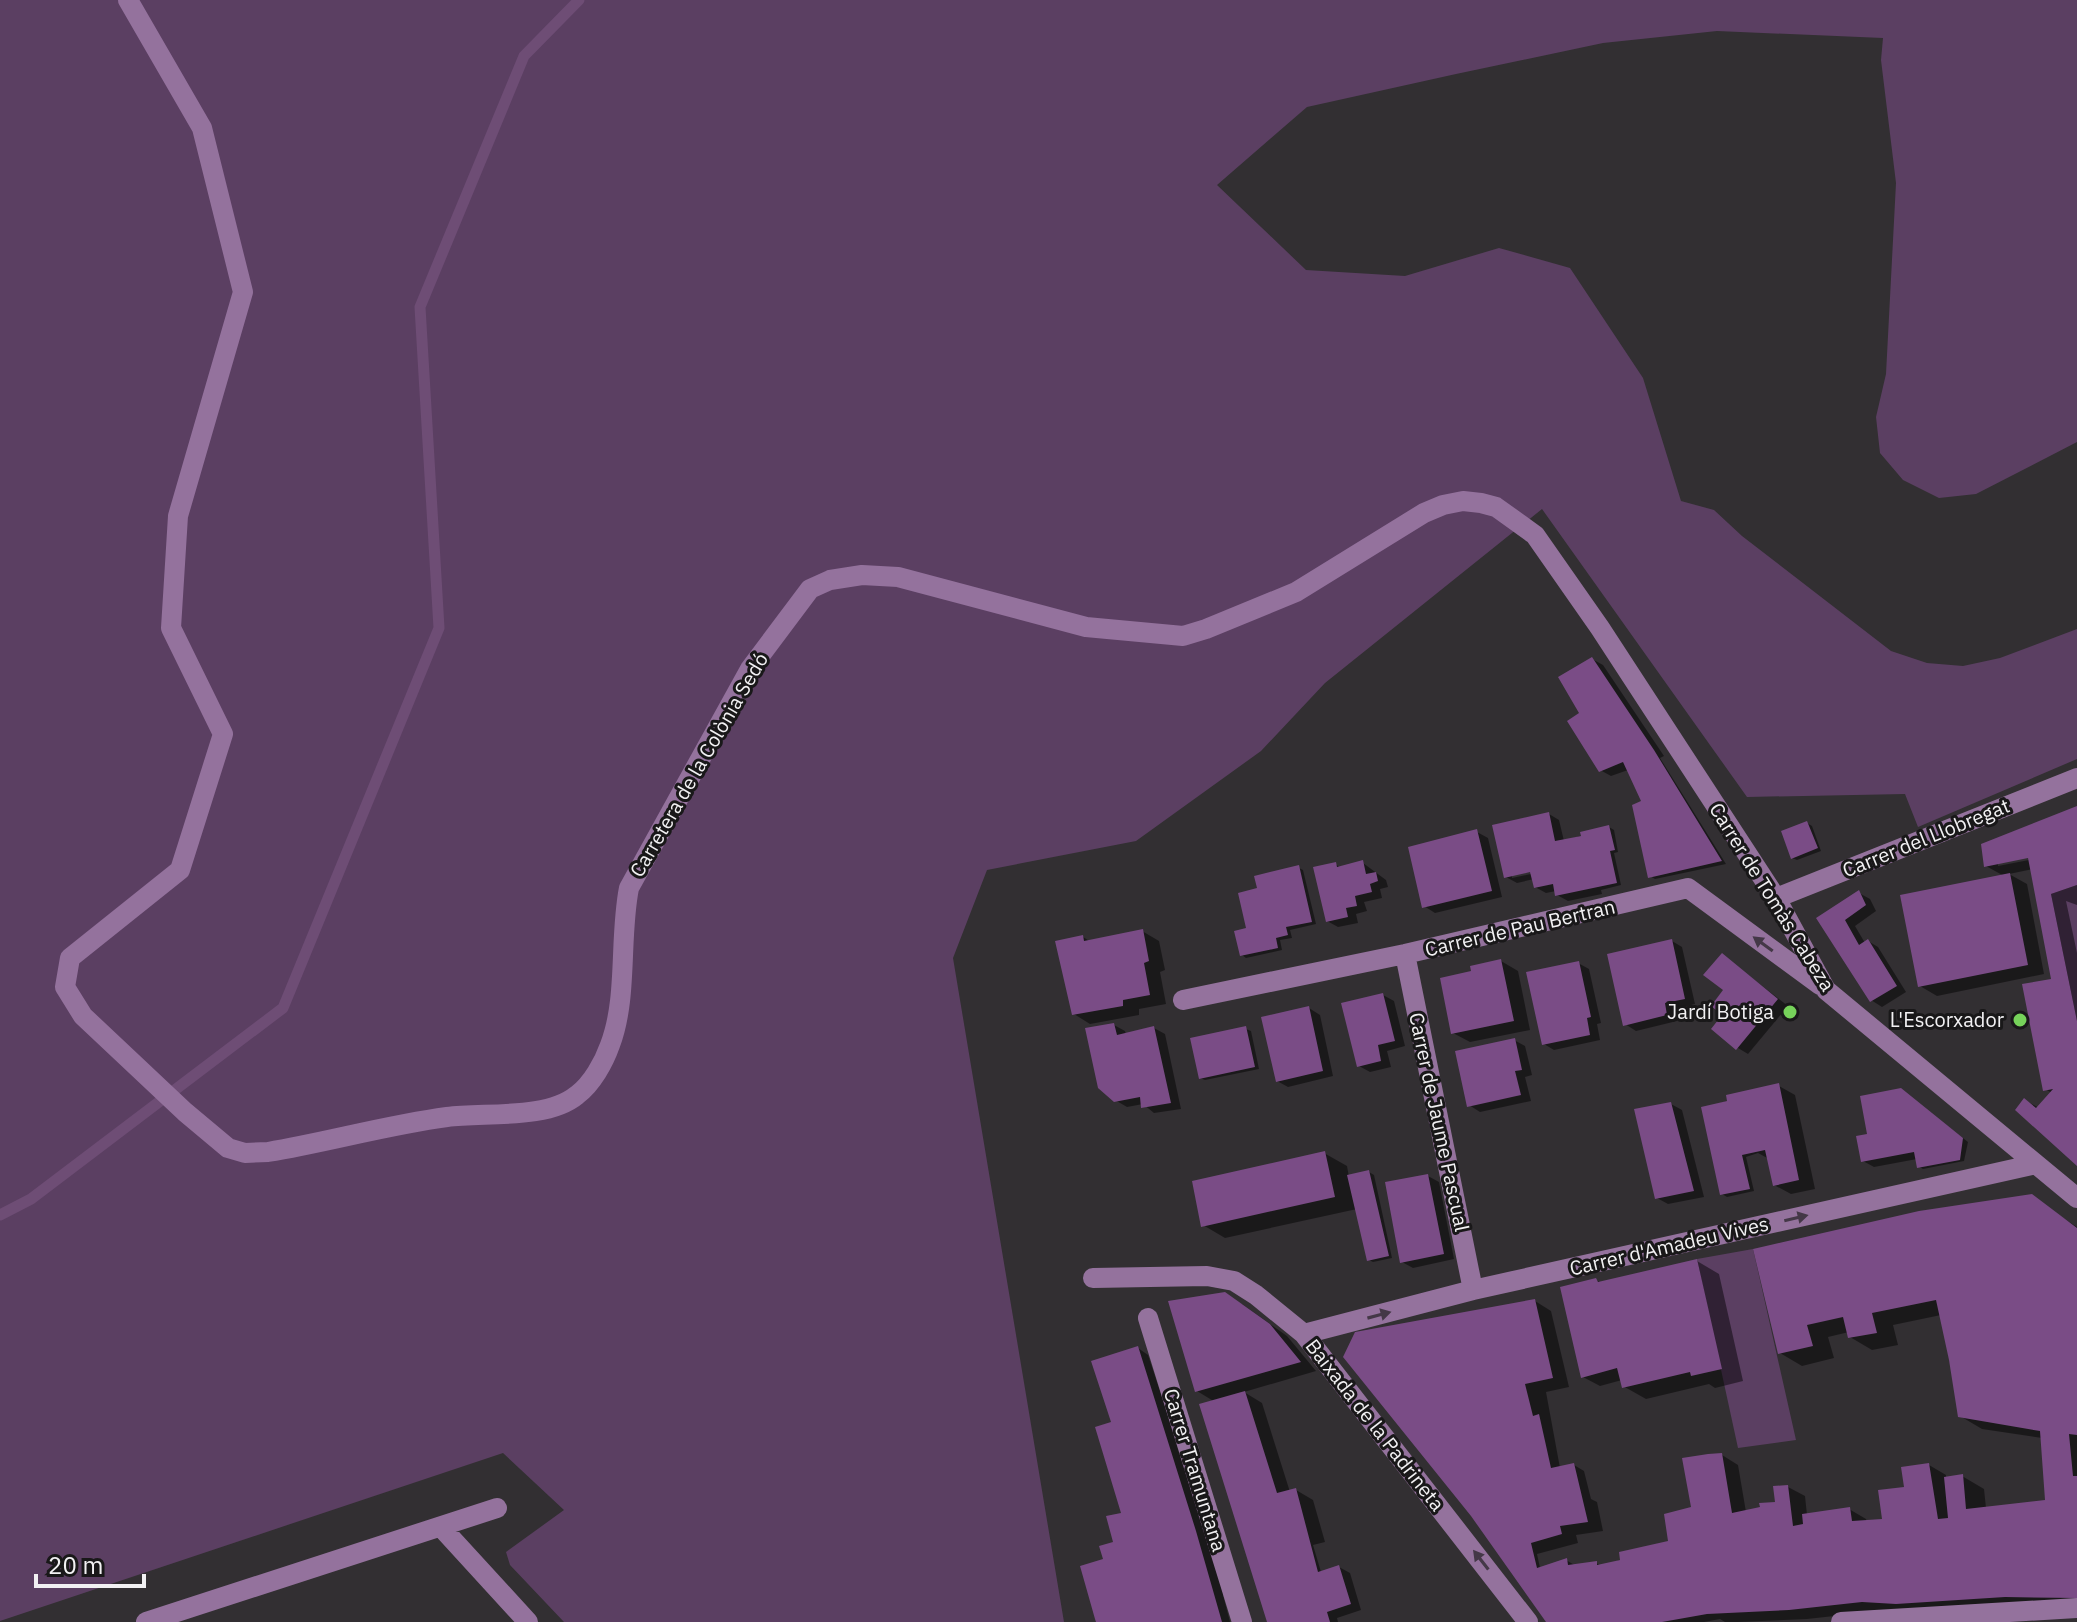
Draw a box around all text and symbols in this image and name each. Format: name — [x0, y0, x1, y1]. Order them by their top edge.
street label: Carretera de la Colònia Sedó — [623, 648, 774, 882]
street label: Carrer del Llobregat — [1838, 792, 2013, 883]
street label: Carrer de Tomàs Cabeza — [1703, 797, 1842, 996]
street label: Carrer de Pau Bertran — [1422, 892, 1618, 963]
one-way arrow — [1753, 936, 1773, 952]
place label: Jardí Botiga — [1667, 998, 1774, 1025]
marker: Jardí Botiga — [1781, 1003, 1799, 1021]
place label: L'Escorxador — [1890, 1006, 2004, 1033]
street label: Carrer de Jaume Pascual — [1403, 1010, 1476, 1234]
marker: L'Escorxador — [2011, 1011, 2029, 1029]
street label: Carrer d'Amadeu Vives — [1567, 1209, 1771, 1282]
one-way arrow — [1784, 1211, 1809, 1224]
one-way arrow — [1367, 1308, 1392, 1320]
street label: Baixada de la Padrineta — [1300, 1333, 1451, 1517]
street label: Carrer Tramuntana — [1158, 1385, 1233, 1555]
scale bar — [36, 1538, 144, 1588]
text: 20 m — [48, 1549, 103, 1581]
one-way arrow — [1473, 1550, 1489, 1570]

